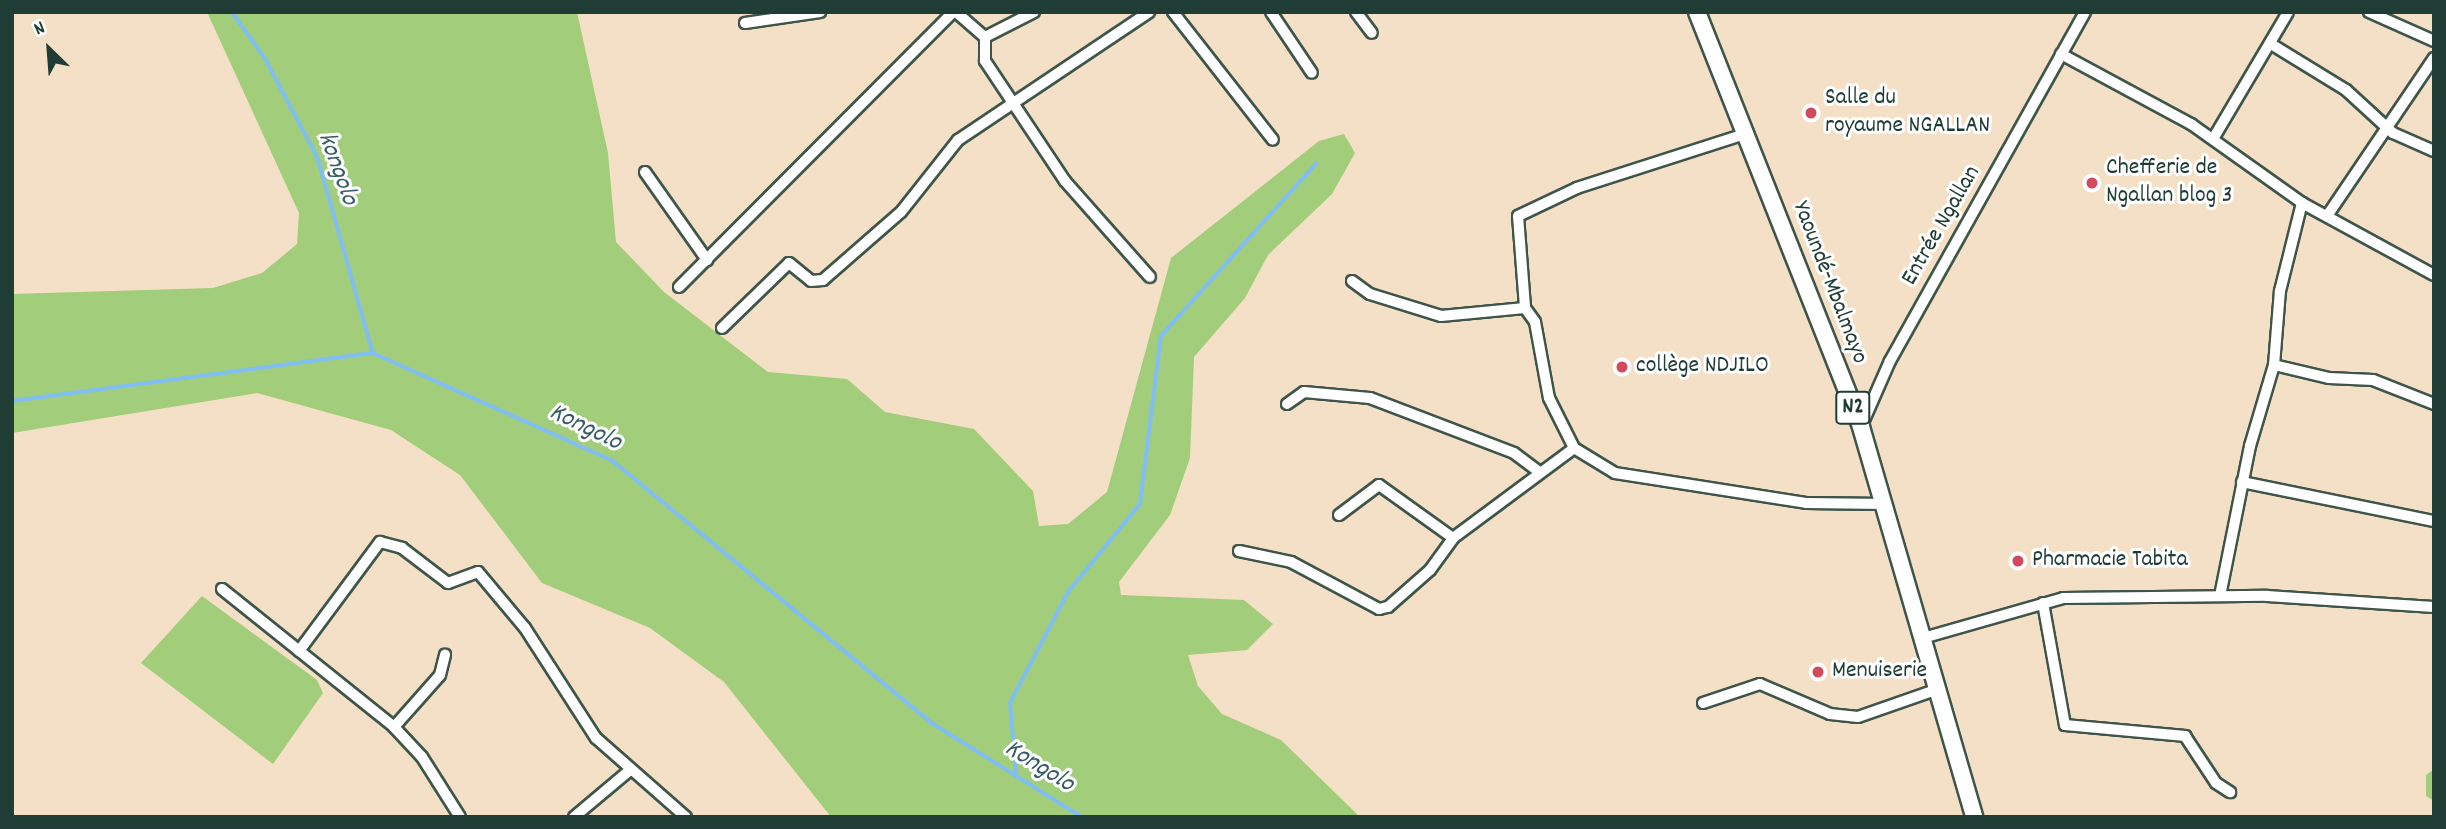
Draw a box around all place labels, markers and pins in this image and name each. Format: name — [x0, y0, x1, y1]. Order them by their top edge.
place label: Salle du royaume NGALLAN — [1825, 85, 1990, 141]
marker: Salle du royaume NGALLAN — [1803, 105, 1819, 121]
place label: Chefferie de Ngallan blog 3 — [2106, 155, 2232, 211]
marker: Chefferie de Ngallan blog 3 — [2084, 175, 2100, 191]
place label: collège NDJILO — [1636, 353, 1769, 381]
marker: collège NDJILO — [1614, 359, 1630, 375]
place label: Pharmacie Tabita — [2032, 547, 2188, 575]
marker: Pharmacie Tabita — [2010, 553, 2026, 569]
place label: Menuiserie — [1832, 658, 1927, 686]
marker: Menuiserie — [1810, 664, 1826, 680]

